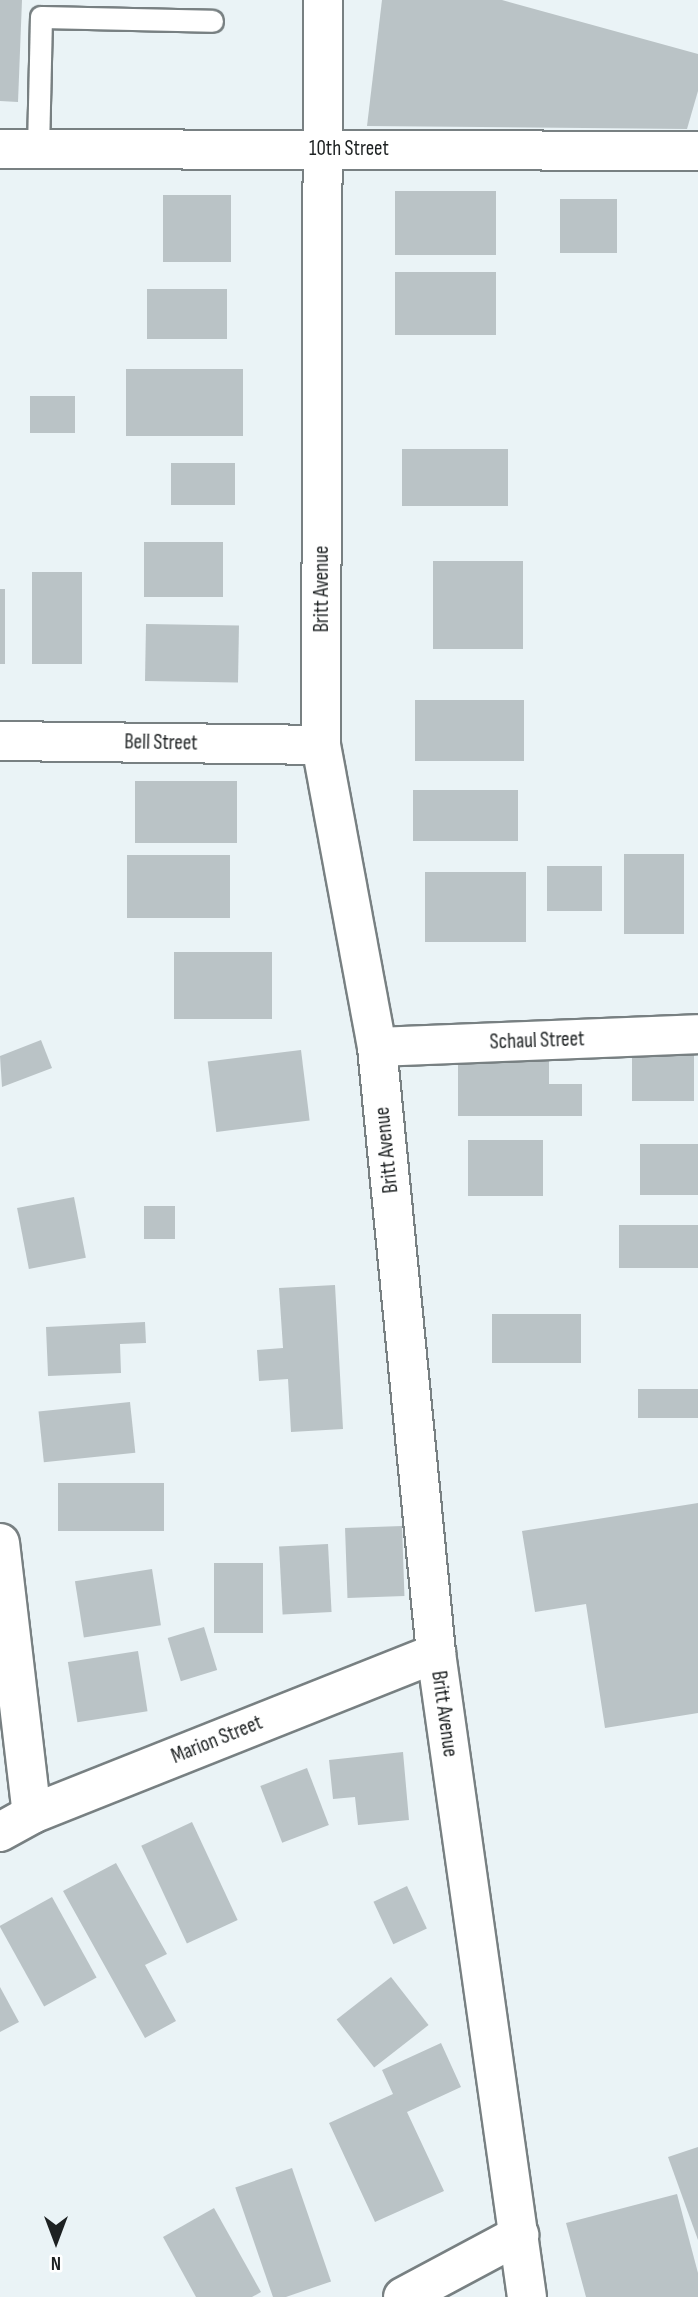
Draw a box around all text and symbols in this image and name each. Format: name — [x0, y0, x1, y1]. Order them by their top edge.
street label: 10th Street — [309, 136, 389, 162]
street label: Britt Avenue — [309, 546, 335, 632]
street label: Bell Street — [124, 730, 198, 756]
street label: Schaul Street — [489, 1027, 585, 1055]
street label: Britt Avenue — [370, 1106, 404, 1194]
street label: Britt Avenue — [425, 1669, 463, 1759]
street label: Marion Street — [168, 1710, 266, 1770]
north arrow — [21, 2206, 91, 2276]
text: N — [51, 2251, 61, 2274]

